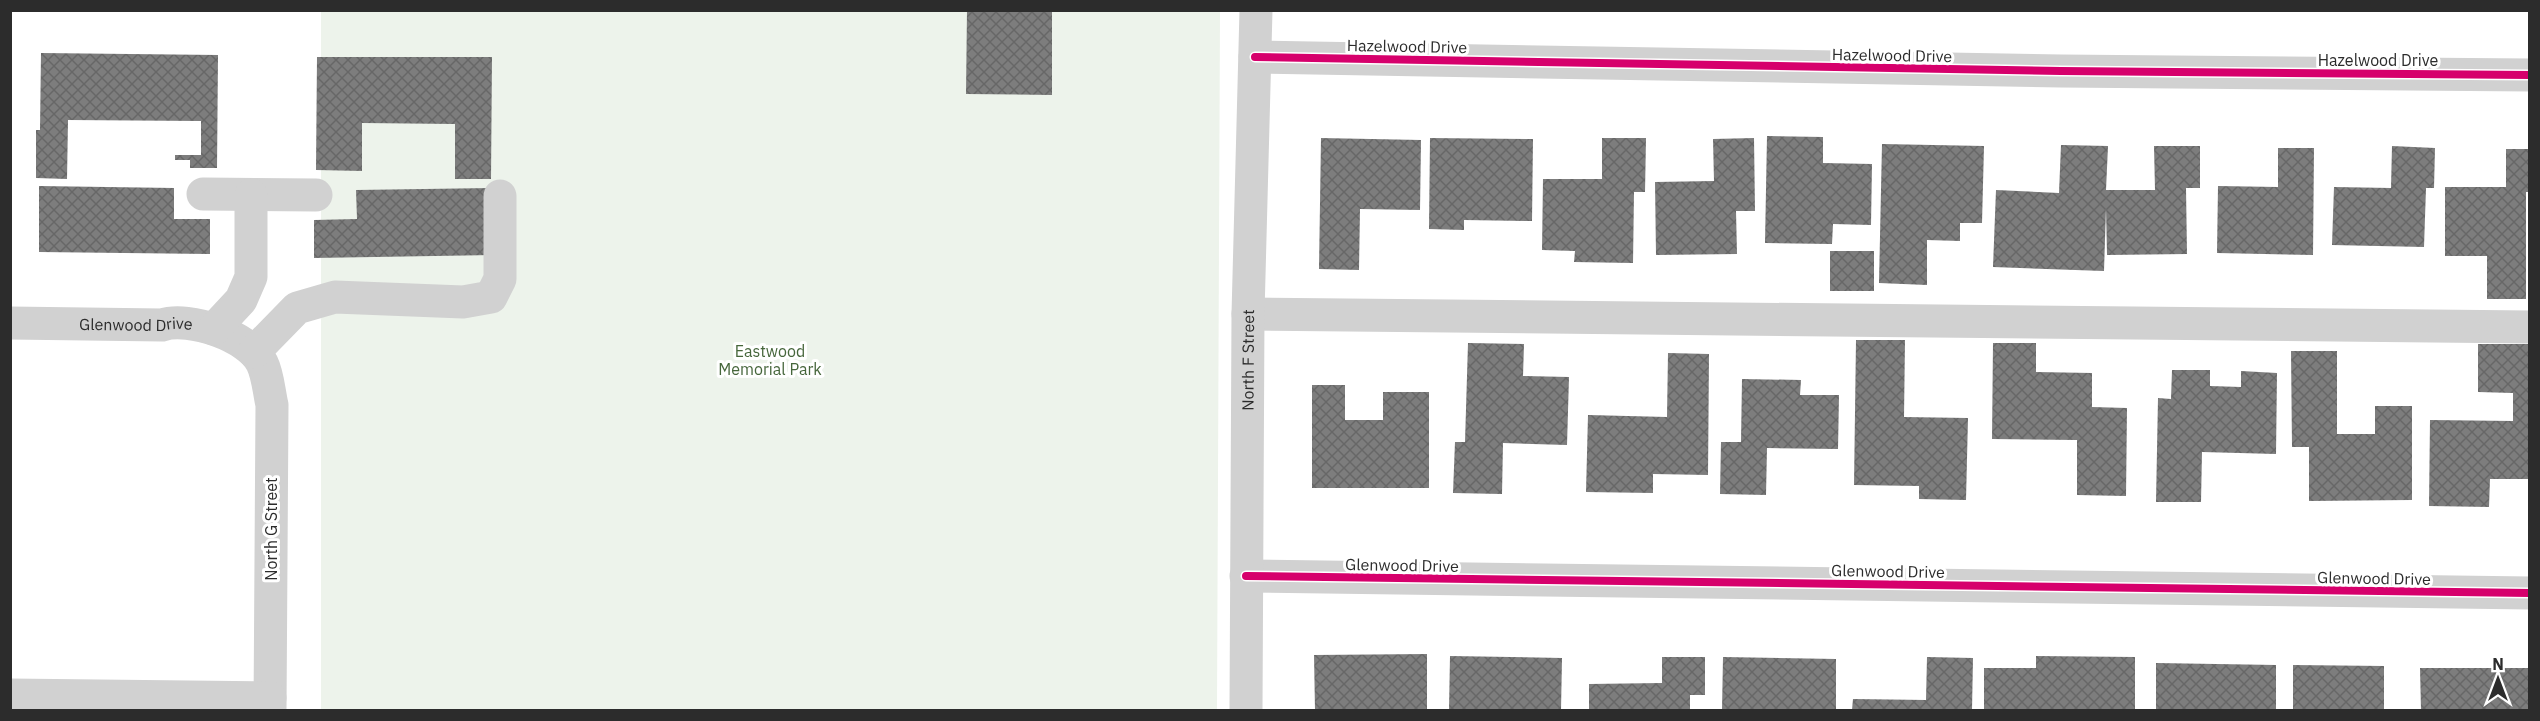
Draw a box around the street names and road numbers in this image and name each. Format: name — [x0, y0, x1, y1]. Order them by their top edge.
street label: Hazelwood Drive — [1347, 35, 1468, 57]
street label: Hazelwood Drive — [1832, 44, 1953, 66]
street label: Hazelwood Drive — [2318, 50, 2438, 70]
street label: North F Street — [1238, 309, 1258, 411]
street label: Glenwood Drive — [79, 313, 194, 335]
street label: North G Street — [261, 477, 281, 581]
street label: Glenwood Drive — [1345, 554, 1459, 576]
street label: Glenwood Drive — [1831, 560, 1945, 582]
street label: Glenwood Drive — [2317, 567, 2431, 589]

